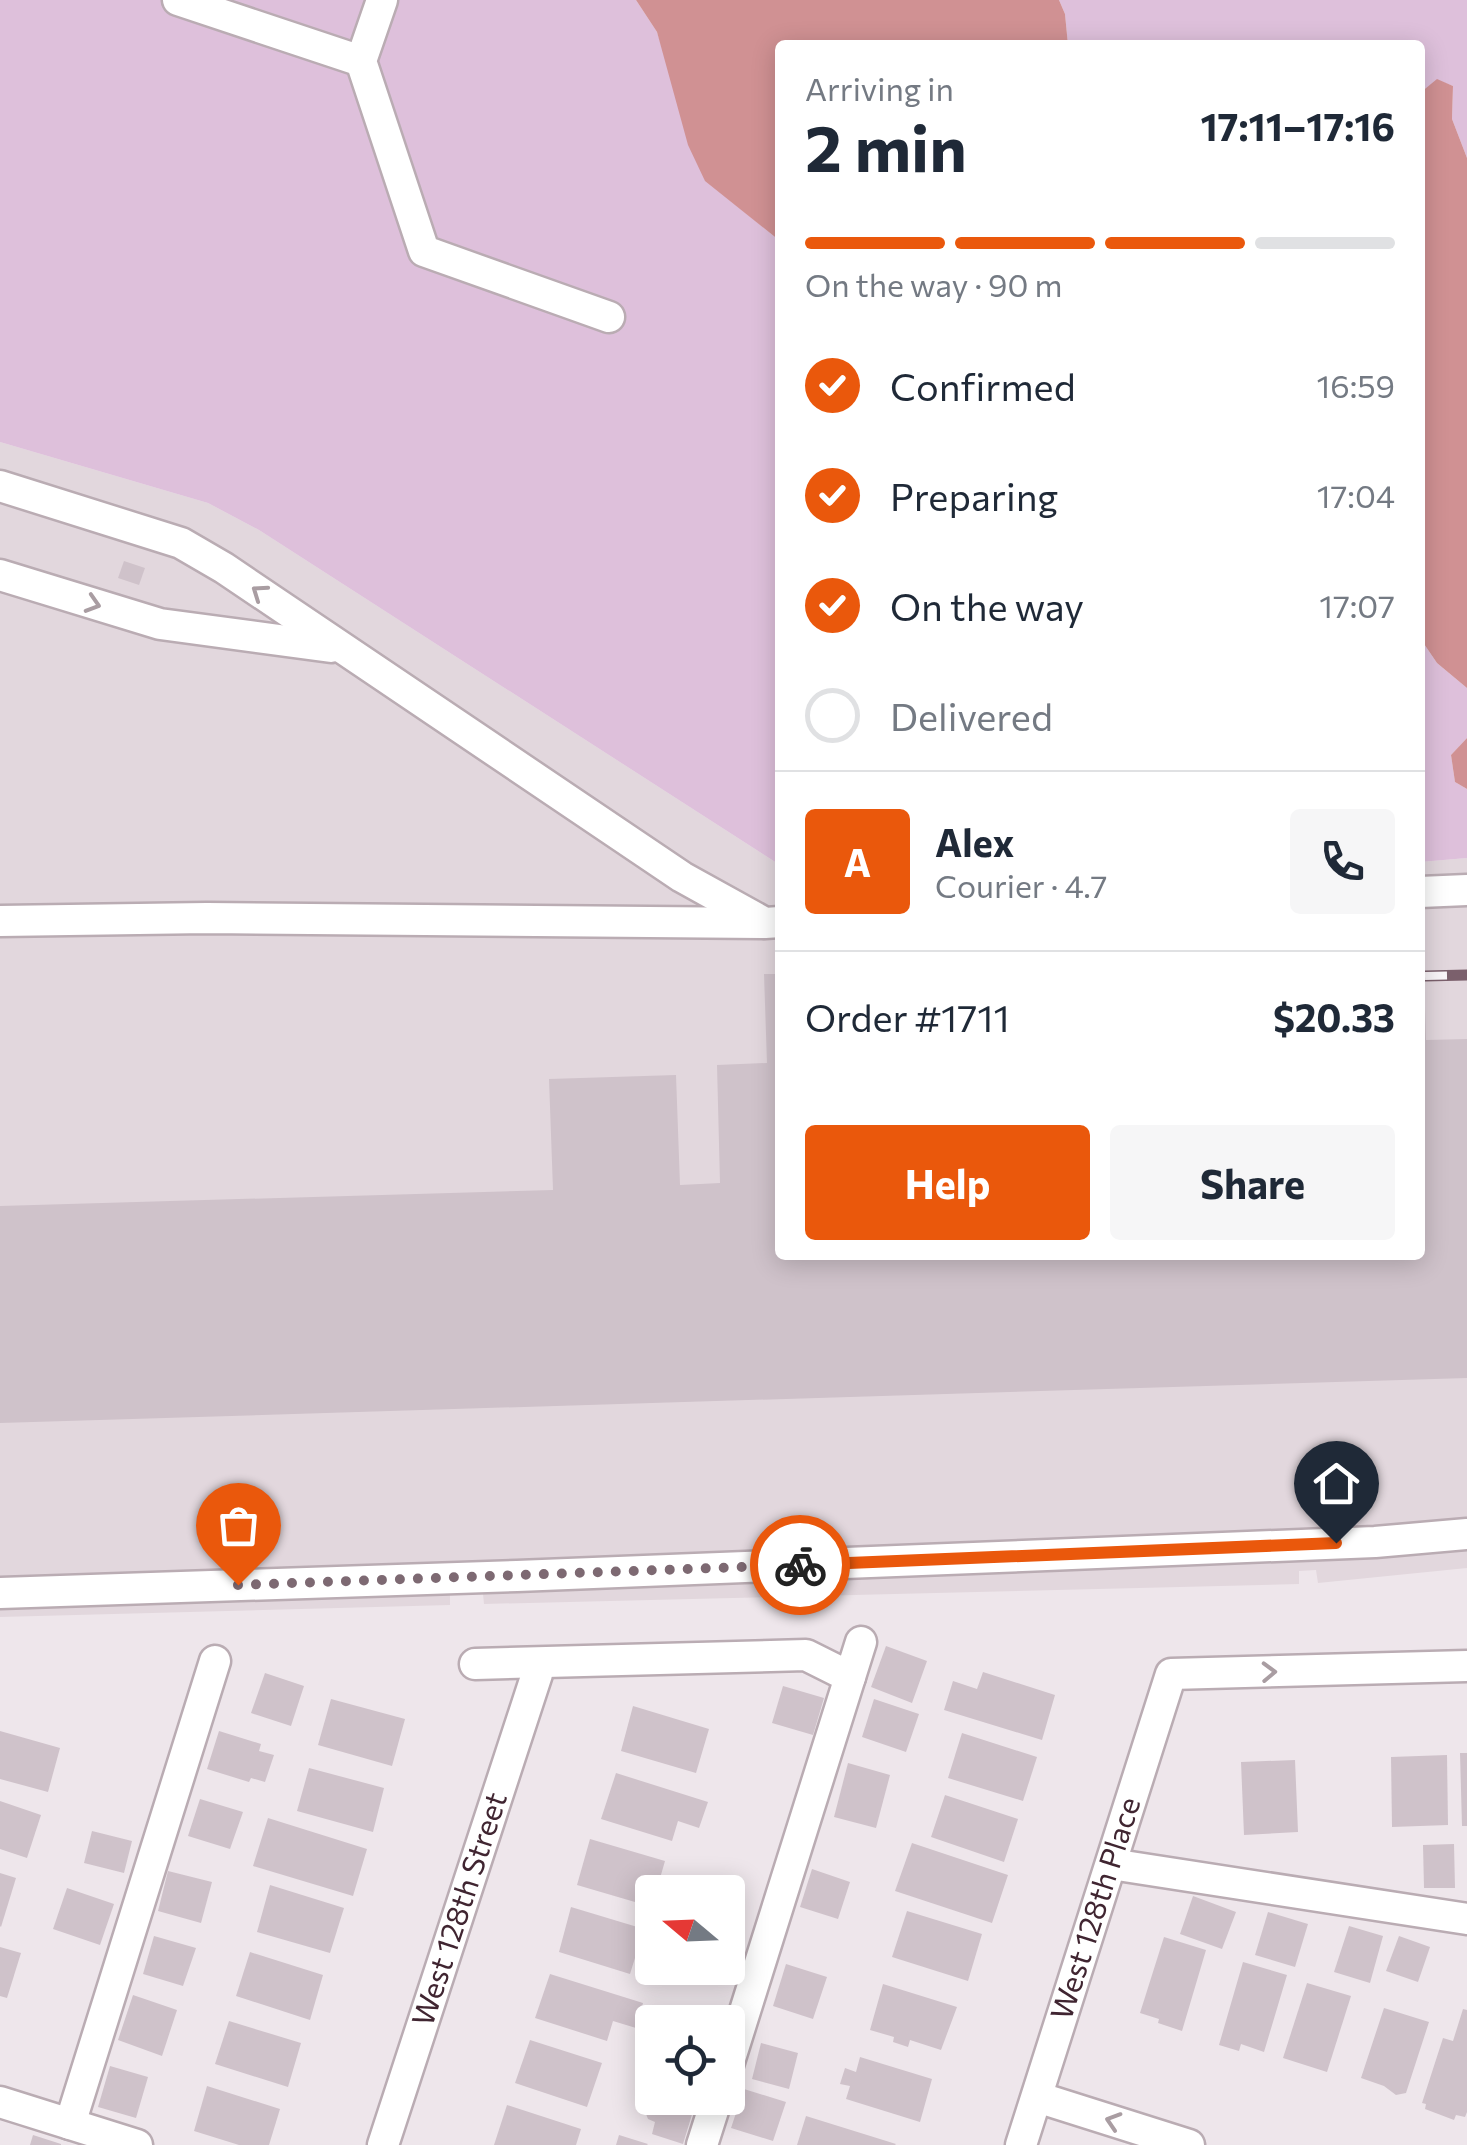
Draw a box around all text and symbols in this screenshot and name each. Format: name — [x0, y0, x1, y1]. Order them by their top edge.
text: Arriving in — [805, 68, 954, 108]
text: 17:11–17:16 — [1200, 102, 1395, 149]
text: 2 min — [805, 106, 967, 185]
text: On the way · 90 m — [805, 264, 1062, 304]
icon: check — [805, 358, 860, 413]
text: Confirmed — [890, 362, 1076, 409]
text: 16:59 — [1317, 365, 1395, 405]
icon: check — [805, 468, 860, 523]
text: Preparing — [890, 472, 1058, 519]
text: 17:04 — [1317, 475, 1395, 515]
icon: check — [805, 578, 860, 633]
text: On the way — [890, 582, 1084, 629]
text: 17:07 — [1319, 585, 1395, 625]
one-way arrow — [252, 586, 271, 604]
one-way arrow — [84, 592, 101, 613]
text: Delivered — [890, 692, 1053, 739]
button: phone — [1290, 809, 1395, 914]
text: Alex — [935, 818, 1014, 865]
text: A — [844, 838, 871, 885]
text: Courier · 4.7 — [935, 865, 1108, 905]
text: Order #1711 — [805, 993, 1010, 1040]
text: $20.33 — [1273, 993, 1395, 1040]
button: Help — [805, 1125, 1090, 1240]
button: Share — [1110, 1125, 1395, 1240]
pin — [1294, 1441, 1379, 1544]
icon: home — [1309, 1456, 1364, 1511]
pin — [196, 1483, 281, 1586]
icon: bag — [211, 1498, 266, 1553]
courier — [750, 1515, 850, 1615]
icon: bike — [773, 1538, 828, 1593]
one-way arrow — [1261, 1661, 1277, 1682]
street label: West 128th Street — [402, 1787, 513, 2030]
street label: West 128th Place — [1041, 1792, 1147, 2024]
north arrow — [635, 1875, 745, 1985]
map controls — [635, 1875, 745, 2115]
button: locate — [635, 2005, 745, 2115]
one-way arrow — [1105, 2112, 1122, 2133]

